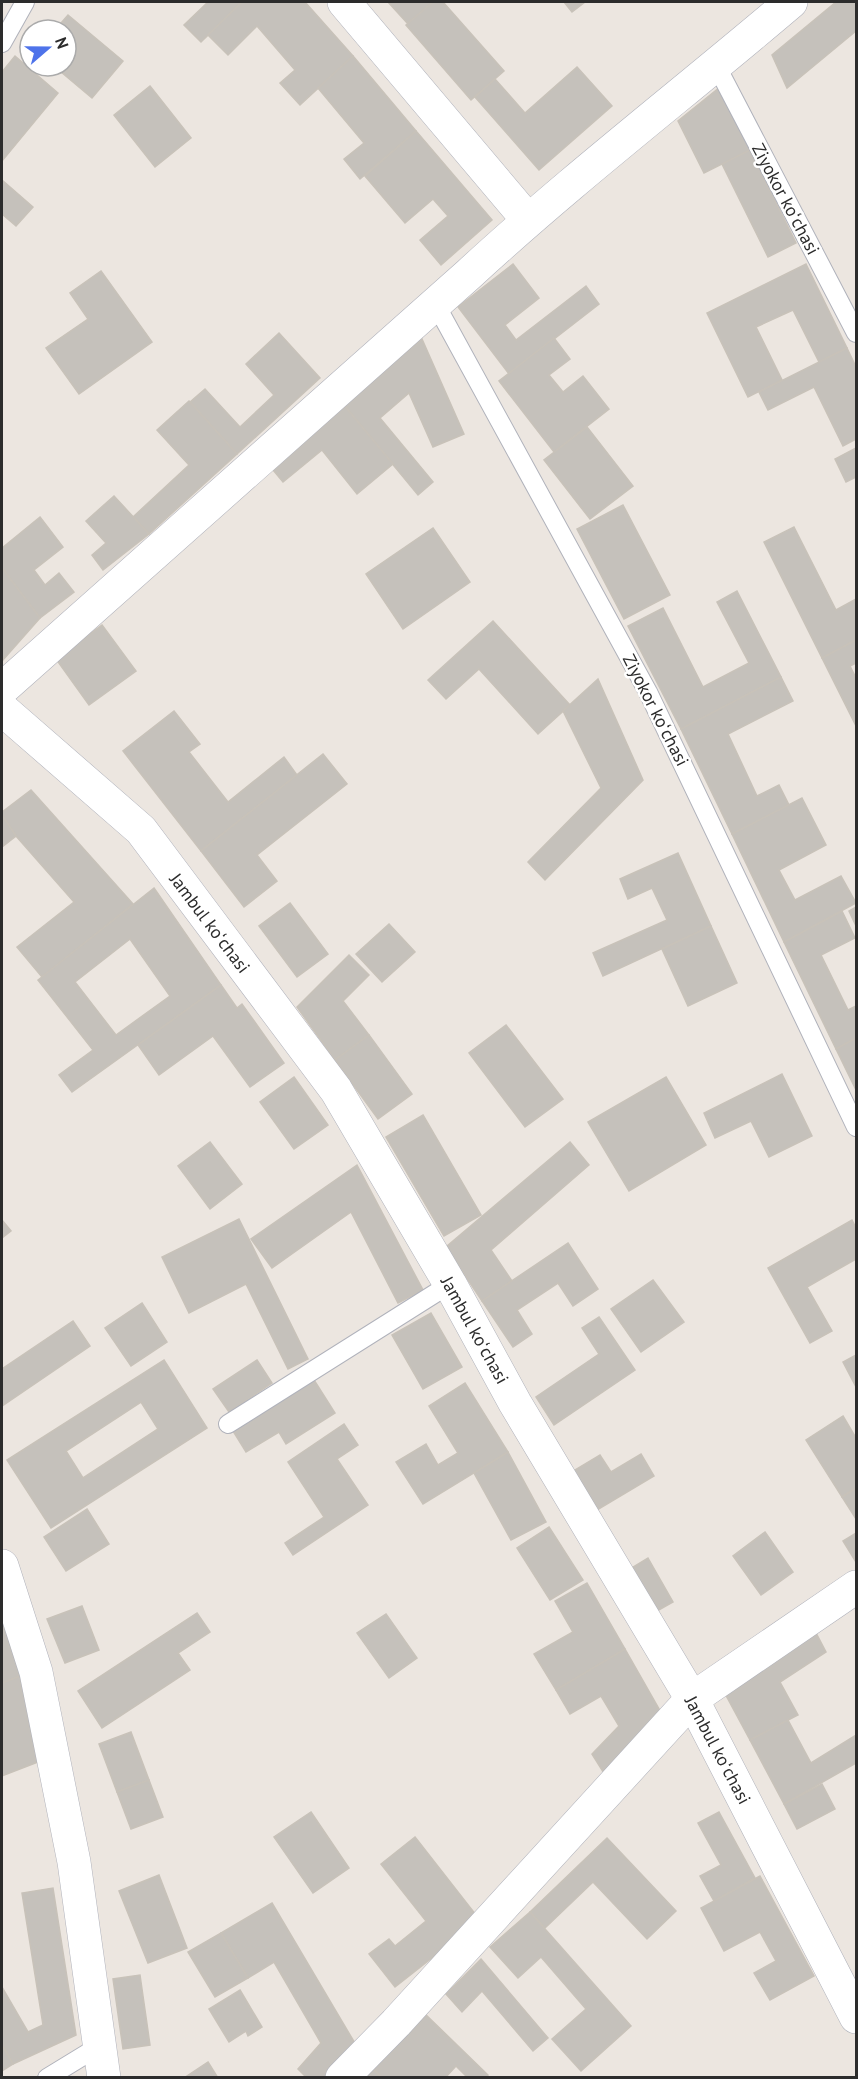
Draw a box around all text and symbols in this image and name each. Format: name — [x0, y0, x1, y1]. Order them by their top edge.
north arrow — [18, 18, 78, 78]
text: N — [51, 35, 73, 51]
street label: Ziyokor koʻchasi — [747, 139, 825, 259]
street label: Ziyokor koʻchasi — [618, 650, 694, 770]
street label: Jambul koʻchasi — [164, 868, 255, 978]
street label: Jambul koʻchasi — [435, 1271, 514, 1388]
street label: Jambul koʻchasi — [679, 1691, 756, 1808]

